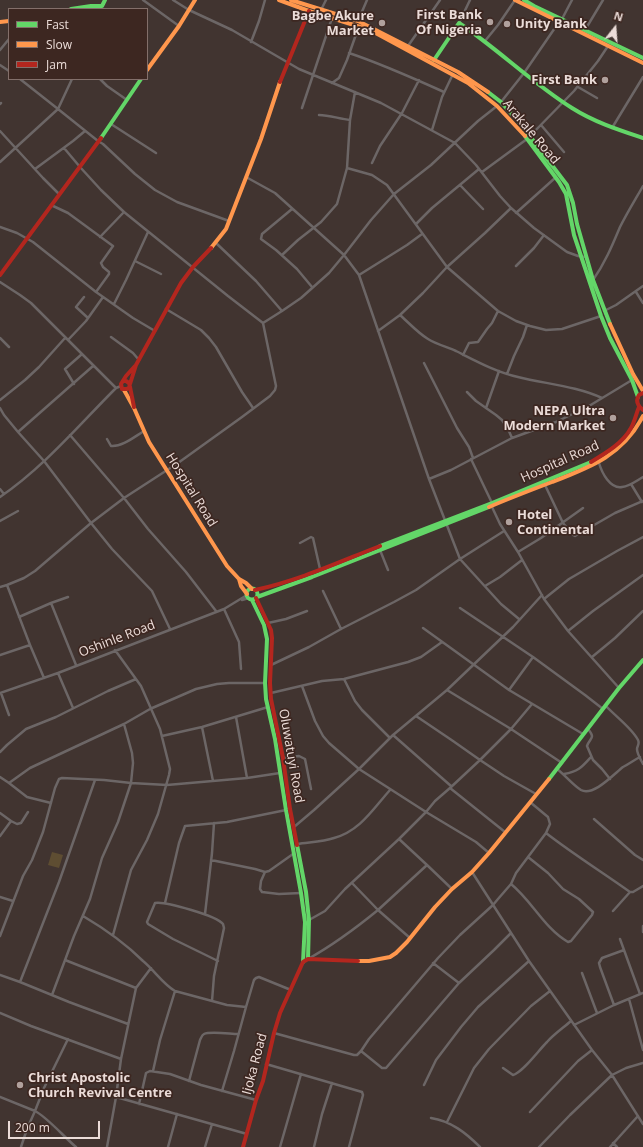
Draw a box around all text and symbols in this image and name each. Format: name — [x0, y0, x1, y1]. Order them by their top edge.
place label: First Bank Of Nigeria — [416, 7, 482, 38]
legend — [8, 8, 148, 80]
place label: Bagbe Akure Market — [292, 8, 374, 39]
north arrow — [595, 8, 635, 48]
text: N — [612, 8, 625, 25]
text: Fast — [46, 16, 69, 33]
place label: Unity Bank — [515, 16, 587, 32]
marker: First Bank Of Nigeria — [485, 17, 495, 27]
marker: Bagbe Akure Market — [377, 18, 387, 28]
marker: Unity Bank — [502, 19, 512, 29]
text: Slow — [46, 36, 72, 53]
text: Jam — [46, 56, 67, 73]
place label: First Bank — [531, 72, 597, 88]
marker: First Bank — [600, 75, 610, 85]
street label: Arakale Road — [499, 96, 563, 168]
place label: NEPA Ultra Modern Market — [504, 403, 605, 434]
marker: NEPA Ultra Modern Market — [608, 413, 618, 423]
street label: Hospital Road — [518, 438, 602, 486]
street label: Hospital Road — [162, 450, 220, 530]
place label: Hotel Continental — [517, 507, 594, 538]
marker: Hotel Continental — [504, 517, 514, 527]
street label: Oshinle Road — [77, 617, 157, 661]
street label: Oluwatuyi Road — [275, 708, 307, 804]
street label: Ijoka Road — [239, 1031, 271, 1097]
place label: Christ Apostolic Church Revival Centre — [28, 1070, 172, 1101]
marker: Christ Apostolic Church Revival Centre — [15, 1080, 25, 1090]
scale bar — [10, 1113, 102, 1139]
text: 200 m — [15, 1119, 50, 1136]

